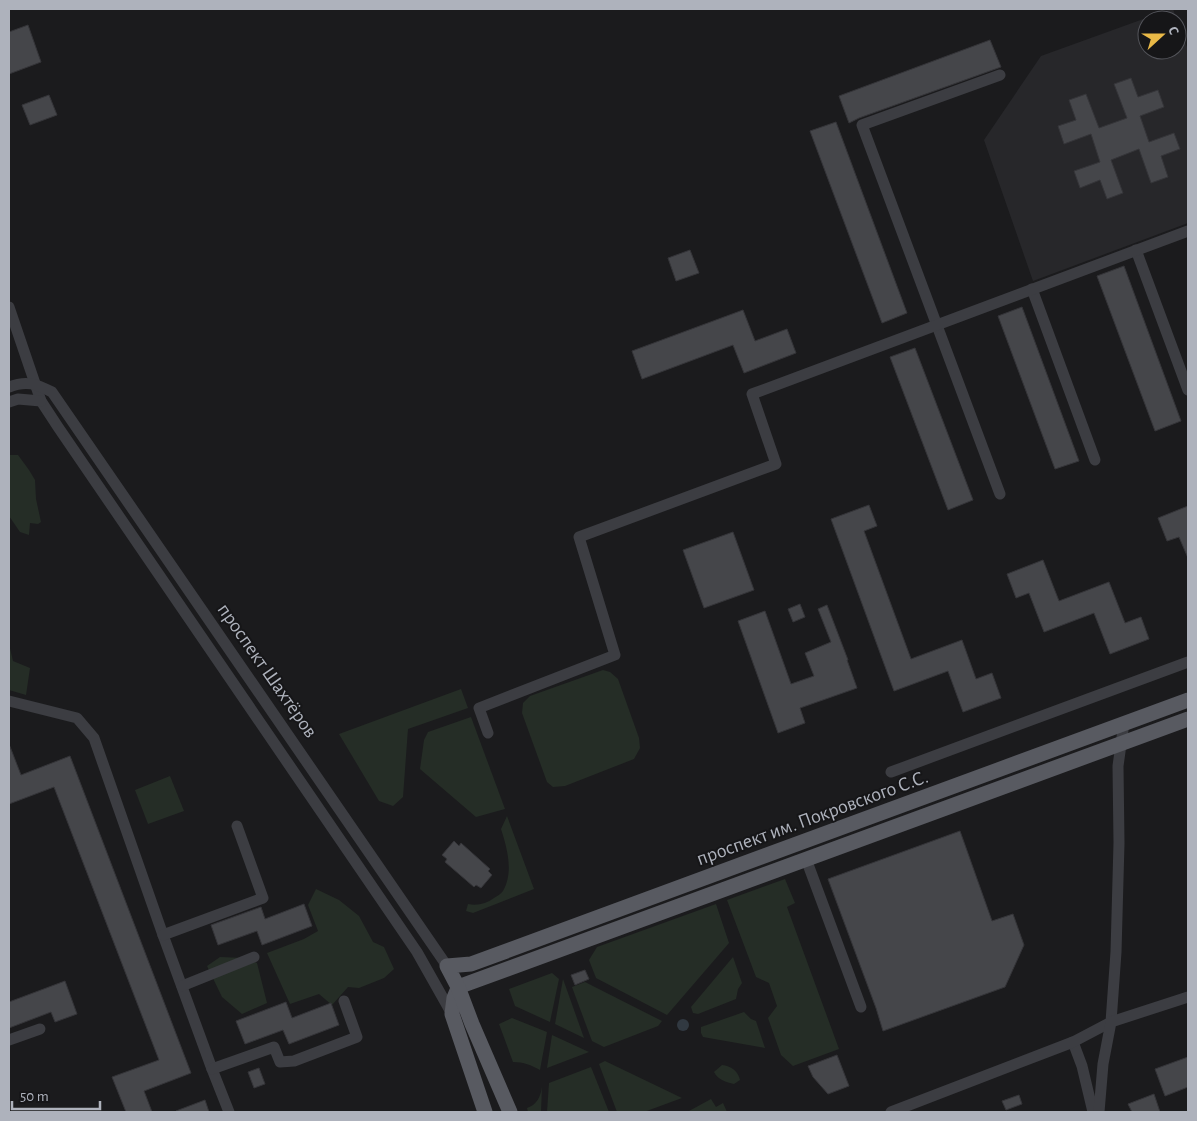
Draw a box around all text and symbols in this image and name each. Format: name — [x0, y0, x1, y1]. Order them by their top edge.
north arrow — [1137, 10, 1187, 60]
text: С — [1165, 25, 1181, 37]
street label: проспект Шахтёров — [213, 600, 321, 741]
street label: проспект им. Покровского С.С. — [694, 767, 931, 869]
scale bar — [12, 1078, 100, 1110]
text: 50 m — [20, 1089, 49, 1104]

